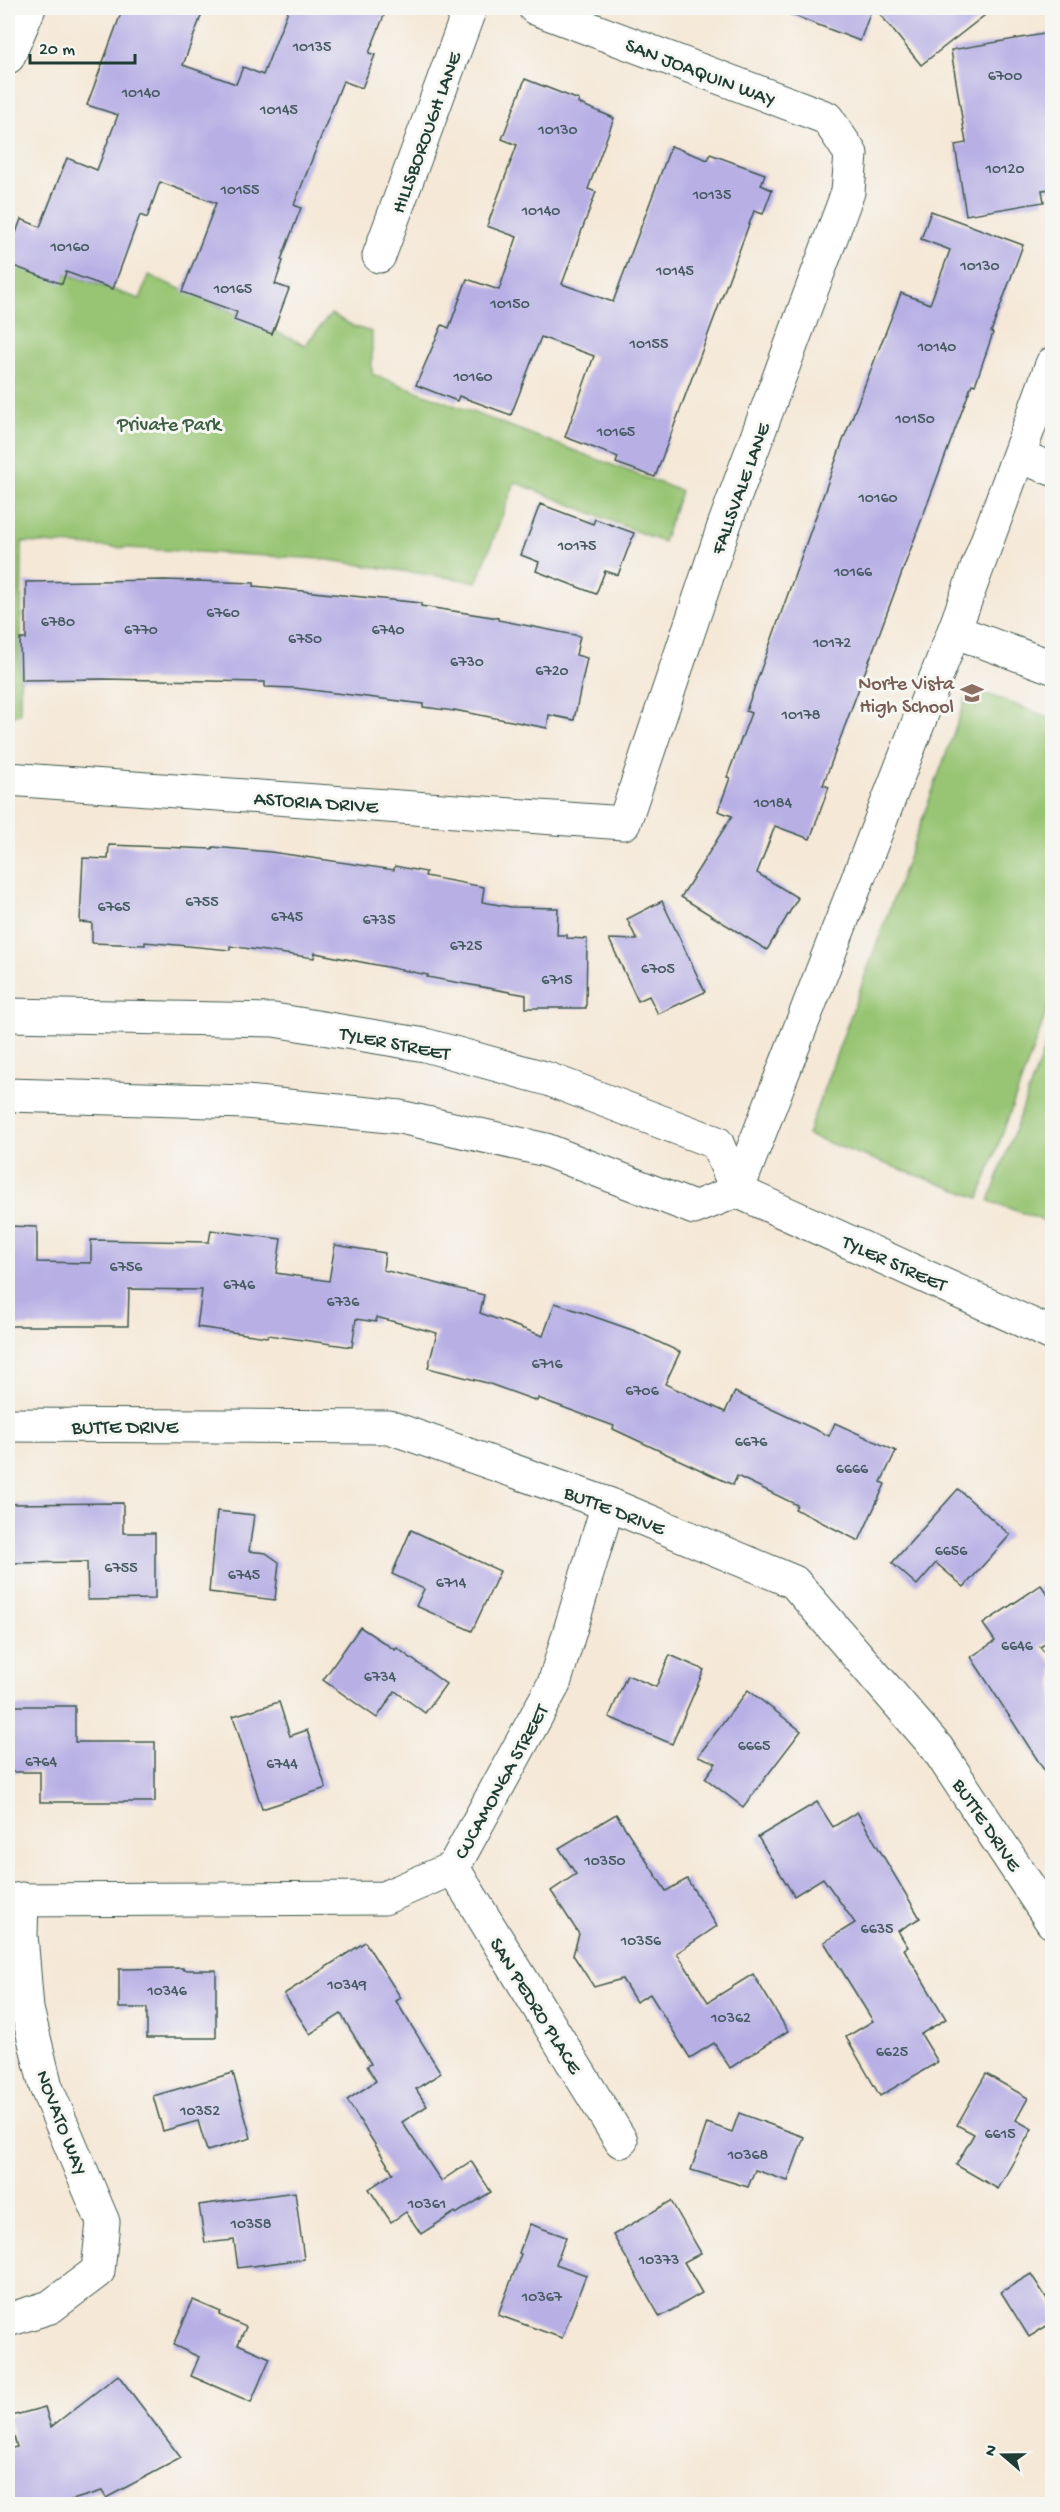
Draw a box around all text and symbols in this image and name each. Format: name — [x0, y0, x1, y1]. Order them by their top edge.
scale bar — [30, 27, 135, 65]
street label: SAN JOAQUIN WAY — [621, 35, 778, 113]
house number: 10135 — [292, 39, 331, 58]
text: 20 m — [39, 40, 75, 61]
street label: HILLSBOROUGH LANE — [388, 48, 469, 217]
house number: 6700 — [988, 68, 1022, 87]
house number: 10140 — [121, 85, 160, 104]
house number: 10145 — [259, 102, 298, 121]
house number: 10130 — [537, 122, 578, 141]
house number: 10120 — [985, 161, 1024, 180]
house number: 10155 — [220, 182, 259, 201]
house number: 10135 — [692, 187, 731, 206]
house number: 10140 — [521, 203, 560, 222]
house number: 10160 — [49, 239, 90, 258]
house number: 10130 — [959, 258, 1000, 277]
house number: 10145 — [655, 263, 694, 282]
house number: 10165 — [213, 281, 252, 300]
house number: 10150 — [489, 296, 530, 315]
house number: 10155 — [629, 336, 668, 355]
house number: 10140 — [917, 339, 956, 358]
house number: 10160 — [452, 369, 493, 388]
house number: 10150 — [894, 411, 935, 430]
park label: Private Park — [116, 415, 223, 438]
street label: FALLSVALE LANE — [708, 419, 777, 559]
house number: 10165 — [596, 424, 635, 443]
house number: 10160 — [857, 490, 898, 509]
house number: 10175 — [557, 538, 596, 557]
house number: 10166 — [833, 564, 873, 583]
house number: 6760 — [206, 605, 240, 624]
house number: 6780 — [41, 614, 75, 633]
house number: 6770 — [124, 622, 158, 641]
house number: 6740 — [371, 622, 405, 641]
house number: 6750 — [288, 631, 322, 650]
house number: 10172 — [812, 635, 851, 654]
house number: 6730 — [450, 654, 484, 673]
house number: 6720 — [535, 663, 569, 682]
place label: Norte Vista High School — [858, 674, 955, 720]
school or university icon: Norte Vista High School — [959, 680, 985, 706]
house number: 10178 — [780, 707, 821, 726]
street label: ASTORIA DRIVE — [253, 789, 380, 820]
house number: 10184 — [753, 795, 793, 814]
house number: 6755 — [185, 894, 219, 913]
house number: 6765 — [98, 899, 130, 918]
house number: 6745 — [271, 909, 303, 928]
house number: 6735 — [362, 912, 396, 931]
house number: 6725 — [450, 938, 482, 957]
house number: 6705 — [641, 961, 675, 980]
house number: 6715 — [541, 972, 573, 991]
street label: TYLER STREET — [336, 1023, 453, 1068]
street label: TYLER STREET — [837, 1231, 951, 1299]
house number: 6756 — [110, 1259, 143, 1278]
house number: 6746 — [223, 1277, 256, 1296]
house number: 6736 — [327, 1294, 360, 1313]
house number: 6716 — [532, 1356, 563, 1375]
house number: 6706 — [625, 1383, 660, 1402]
street label: BUTTE DRIVE — [71, 1418, 180, 1441]
house number: 6676 — [735, 1434, 768, 1453]
house number: 6666 — [836, 1461, 869, 1480]
street label: BUTTE DRIVE — [559, 1482, 669, 1543]
house number: 6656 — [935, 1543, 968, 1562]
house number: 6755 — [104, 1560, 138, 1579]
house number: 6745 — [228, 1567, 260, 1586]
house number: 6714 — [436, 1575, 467, 1594]
house number: 6646 — [1001, 1638, 1034, 1657]
house number: 6734 — [364, 1669, 397, 1688]
street label: CUCAMONGA STREET — [451, 1700, 556, 1864]
house number: 6665 — [738, 1738, 770, 1757]
house number: 6764 — [25, 1754, 57, 1773]
house number: 6744 — [266, 1756, 298, 1775]
street label: BUTTE DRIVE — [945, 1775, 1025, 1878]
house number: 10350 — [583, 1853, 626, 1872]
house number: 6635 — [861, 1921, 893, 1940]
house number: 10356 — [620, 1933, 662, 1952]
street label: SAN PEDRO PLACE — [483, 1935, 586, 2080]
house number: 10349 — [326, 1977, 367, 1996]
house number: 10346 — [146, 1983, 188, 2002]
house number: 10362 — [710, 2010, 751, 2029]
house number: 6625 — [876, 2044, 908, 2063]
street label: NOVATO WAY — [29, 2068, 90, 2179]
house number: 10352 — [179, 2103, 220, 2122]
house number: 6615 — [984, 2126, 1016, 2145]
house number: 10368 — [727, 2147, 769, 2166]
house number: 10361 — [407, 2196, 446, 2215]
house number: 10358 — [229, 2216, 272, 2235]
house number: 10373 — [638, 2252, 679, 2271]
house number: 10367 — [521, 2289, 563, 2308]
north arrow — [973, 2425, 1033, 2485]
text: N — [981, 2442, 1003, 2459]

